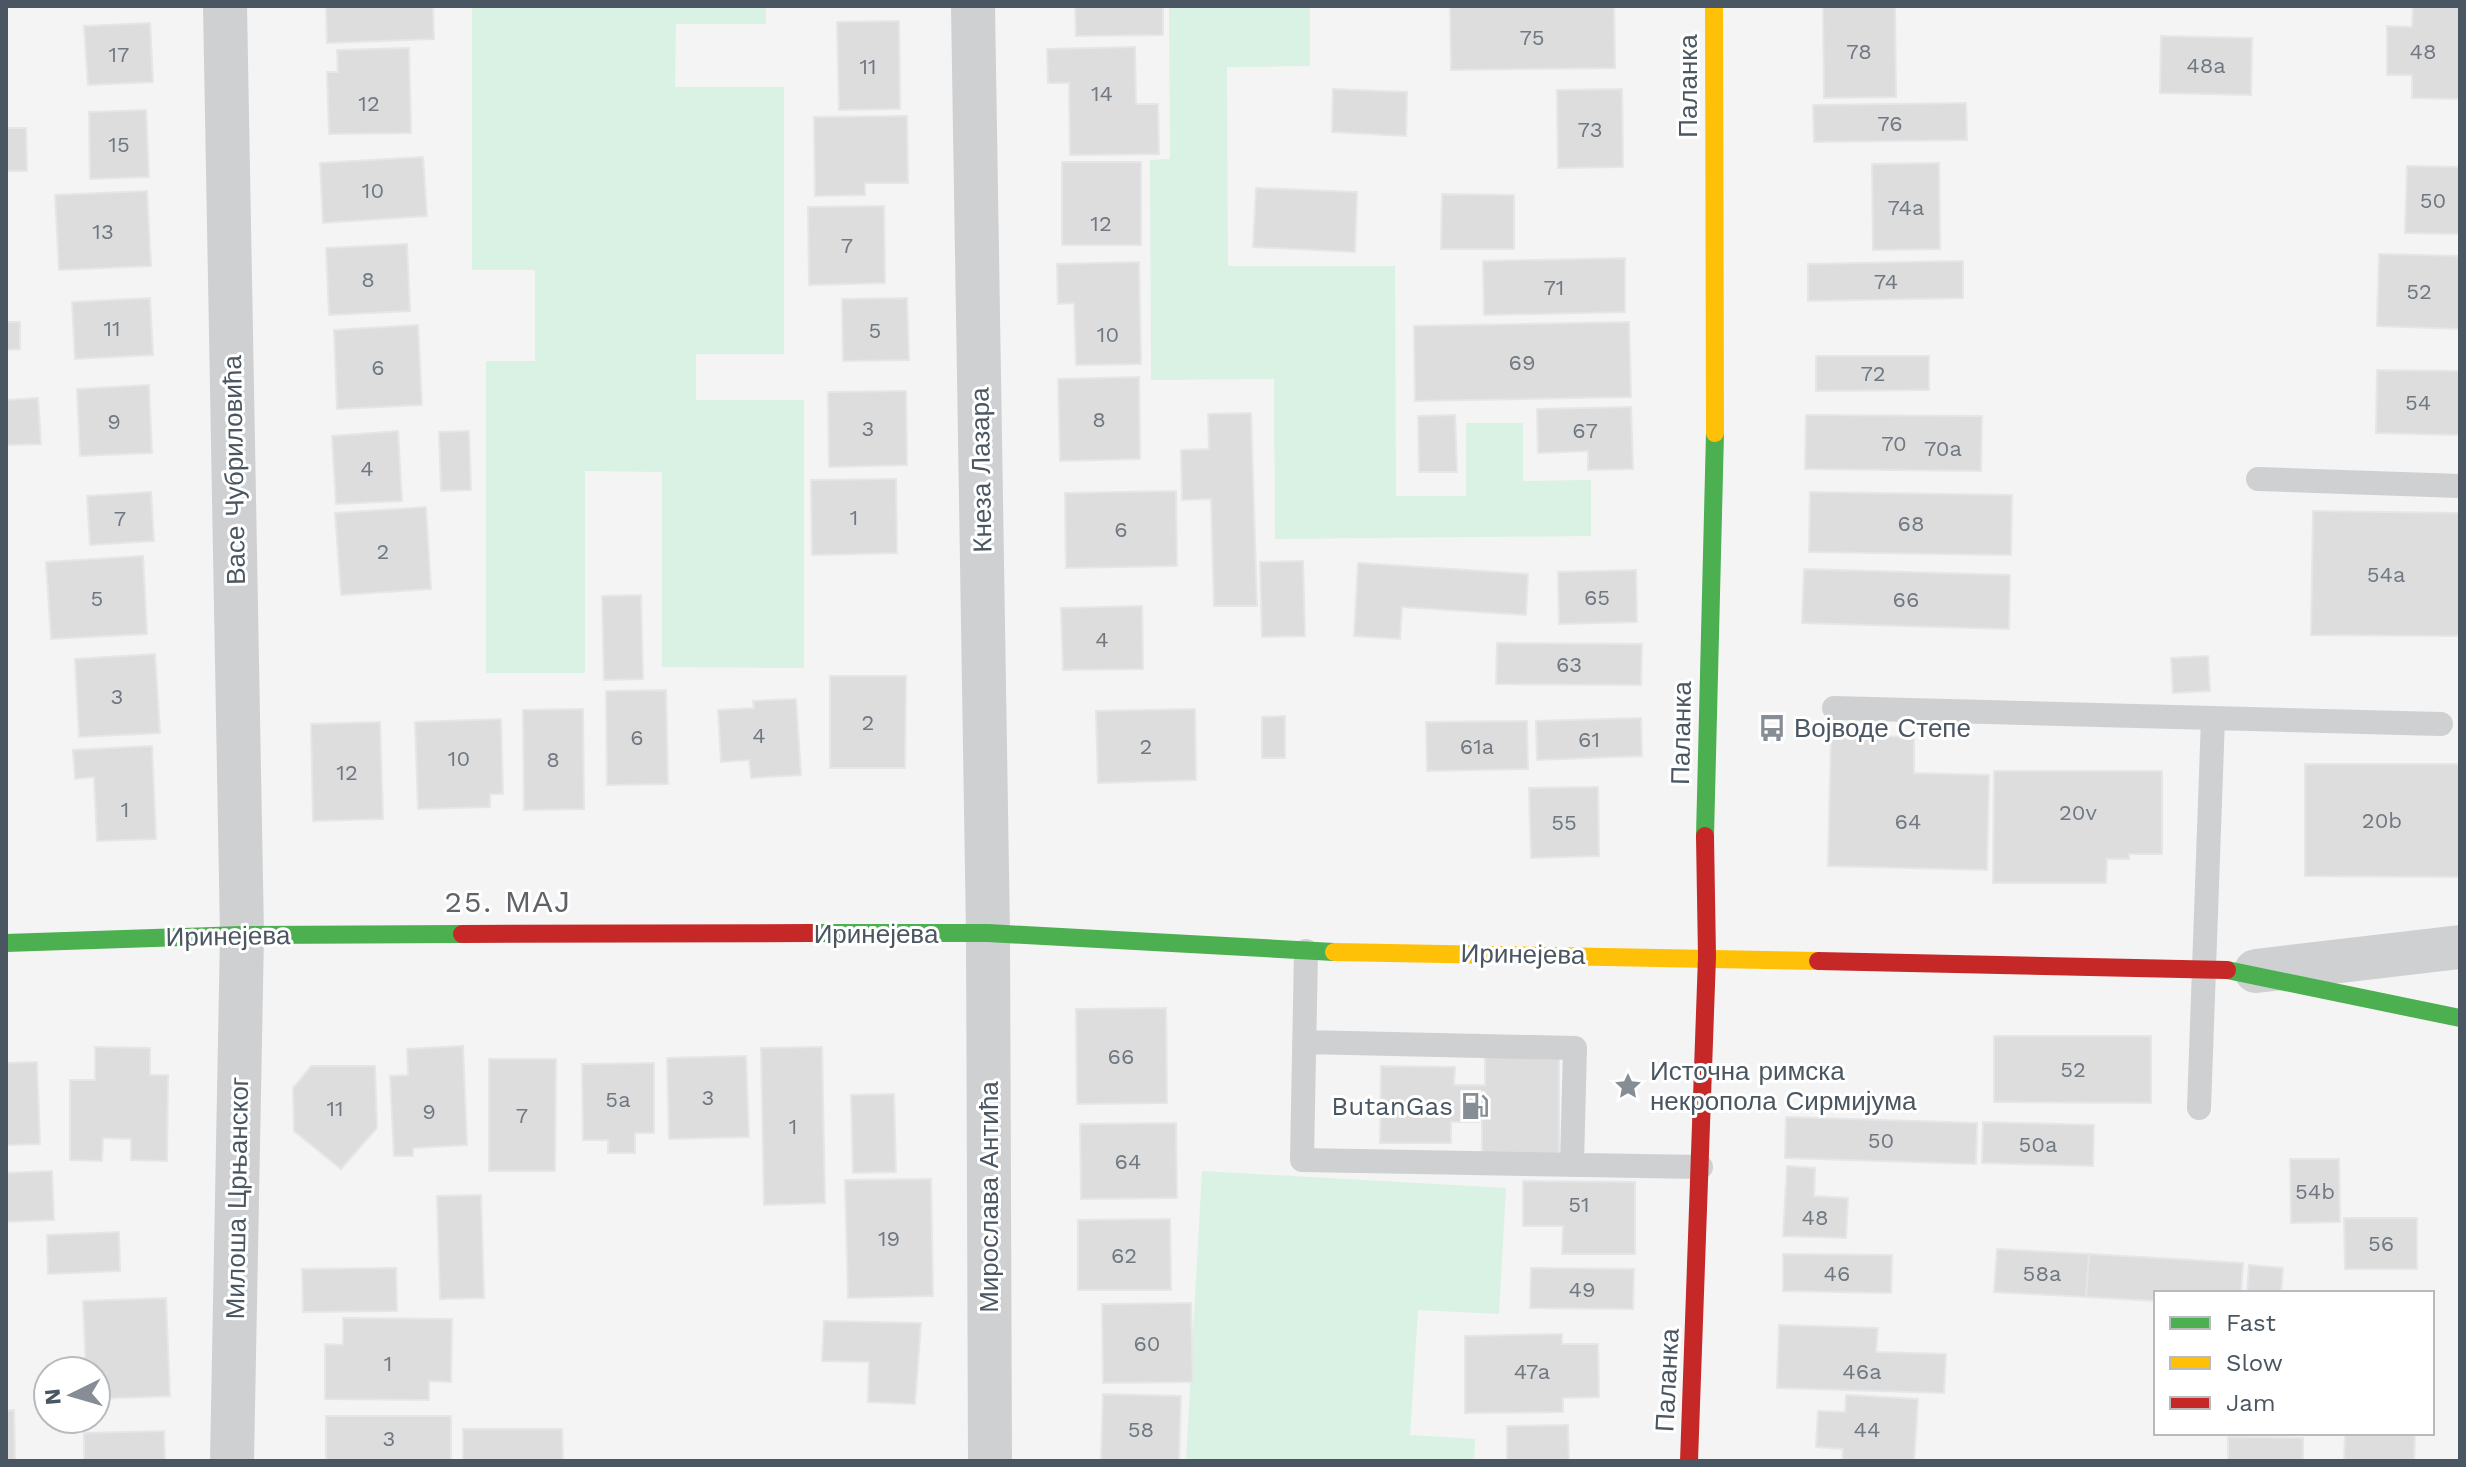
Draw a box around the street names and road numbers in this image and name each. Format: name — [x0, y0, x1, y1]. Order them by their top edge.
street label: Паланка — [1673, 34, 1703, 138]
street label: Васе Чубриловића — [217, 354, 251, 585]
street label: Кнеза Лазара — [965, 387, 997, 553]
street label: Паланка — [1665, 680, 1697, 785]
street label: Иринејева — [814, 919, 939, 949]
street label: Иринејева — [165, 920, 291, 952]
street label: Иринејева — [1460, 938, 1586, 970]
street label: Милоша Црњанског — [220, 1076, 254, 1320]
street label: Мирослава Антића — [974, 1081, 1004, 1313]
street label: Паланка — [1649, 1327, 1685, 1432]

